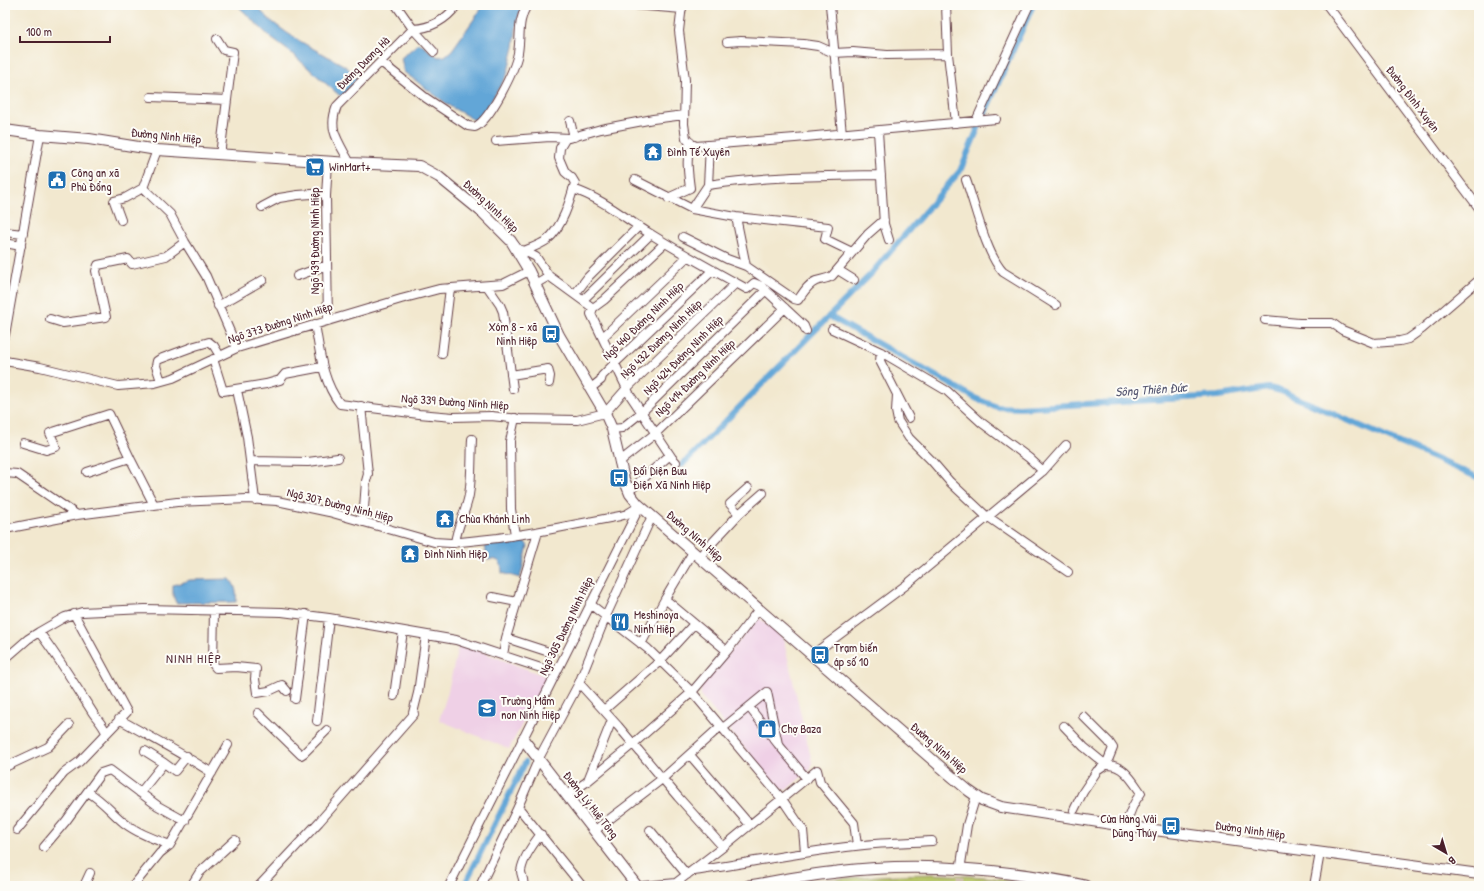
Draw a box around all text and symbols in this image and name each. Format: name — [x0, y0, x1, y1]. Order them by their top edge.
scale bar — [20, 18, 110, 44]
text: 100 m — [26, 23, 52, 40]
street label: Đường Dương Hà — [332, 32, 393, 93]
street label: Đường Đình Xuyên — [1383, 62, 1444, 136]
street label: Đường Ninh Hiệp — [130, 123, 202, 148]
temple icon: Đình Tế Xuyên — [642, 141, 664, 163]
place label: Đình Tế Xuyên — [667, 143, 730, 160]
supermarket icon: WinMart+ — [304, 156, 326, 178]
place label: WinMart+ — [329, 158, 371, 175]
place label: Công an xã Phù Đổng — [71, 164, 119, 195]
public building icon: Công an xã Phù Đổng — [46, 169, 68, 191]
street label: Đường Ninh Hiệp — [460, 175, 523, 236]
street label: Ngõ 439 Đường Ninh Hiệp — [306, 188, 323, 294]
street label: Ngõ 440 Đường Ninh Hiệp — [598, 277, 687, 364]
street label: Ngõ 432 Đường Ninh Hiệp — [616, 295, 705, 382]
street label: Ngõ 373 Đường Ninh Hiệp — [225, 298, 334, 347]
street label: Ngõ 424 Đường Ninh Hiệp — [639, 311, 726, 398]
place label: Xóm 8 - xã Ninh Hiệp — [488, 318, 537, 349]
bus stop icon: Xóm 8 - xã Ninh Hiệp — [540, 323, 562, 345]
street label: Ngõ 414 Đường Ninh Hiệp — [651, 335, 739, 420]
water label: Sông Thiên Đức — [1115, 377, 1189, 401]
street label: Ngõ 339 Đường Ninh Hiệp — [401, 389, 509, 414]
place label: Đối Diện Bưu Điện Xã Ninh Hiệp — [633, 462, 710, 493]
bus stop icon: Đối Diện Bưu Điện Xã Ninh Hiệp — [608, 467, 630, 489]
street label: Ngõ 307 Đường Ninh Hiệp — [285, 483, 395, 526]
street label: Đường Ninh Hiệp — [663, 506, 727, 565]
temple icon: Chùa Khánh Linh — [434, 508, 456, 530]
place label: Chùa Khánh Linh — [459, 510, 530, 527]
temple icon: Đình Ninh Hiệp — [399, 543, 421, 565]
place label: Đình Ninh Hiệp — [424, 545, 487, 562]
street label: Ngõ 305 Đường Ninh Hiệp — [534, 573, 597, 678]
place label: Meshinoya Ninh Hiệp — [634, 606, 679, 637]
restaurant icon: Meshinoya Ninh Hiệp — [609, 611, 631, 633]
place label: Trạm biến áp số 10 — [834, 639, 878, 670]
bus stop icon: Trạm biến áp số 10 — [809, 644, 831, 666]
district label: NINH HIỆP — [166, 649, 222, 667]
place label: Trường Mầm non Ninh Hiệp — [501, 692, 560, 723]
school or university icon: Trường Mầm non Ninh Hiệp — [476, 697, 498, 719]
shop icon: Chợ Baza — [756, 718, 778, 740]
street label: Đường Ninh Hiệp — [907, 718, 971, 777]
place label: Chợ Baza — [781, 720, 821, 737]
street label: Đường Lý Huệ Tông — [560, 767, 623, 842]
place label: Cửa Hàng Vải Dũng Thúy — [1100, 810, 1157, 841]
bus stop icon: Cửa Hàng Vải Dũng Thúy — [1160, 815, 1182, 837]
street label: Đường Ninh Hiệp — [1214, 816, 1286, 843]
north arrow — [1426, 833, 1466, 873]
text: B — [1445, 854, 1459, 868]

